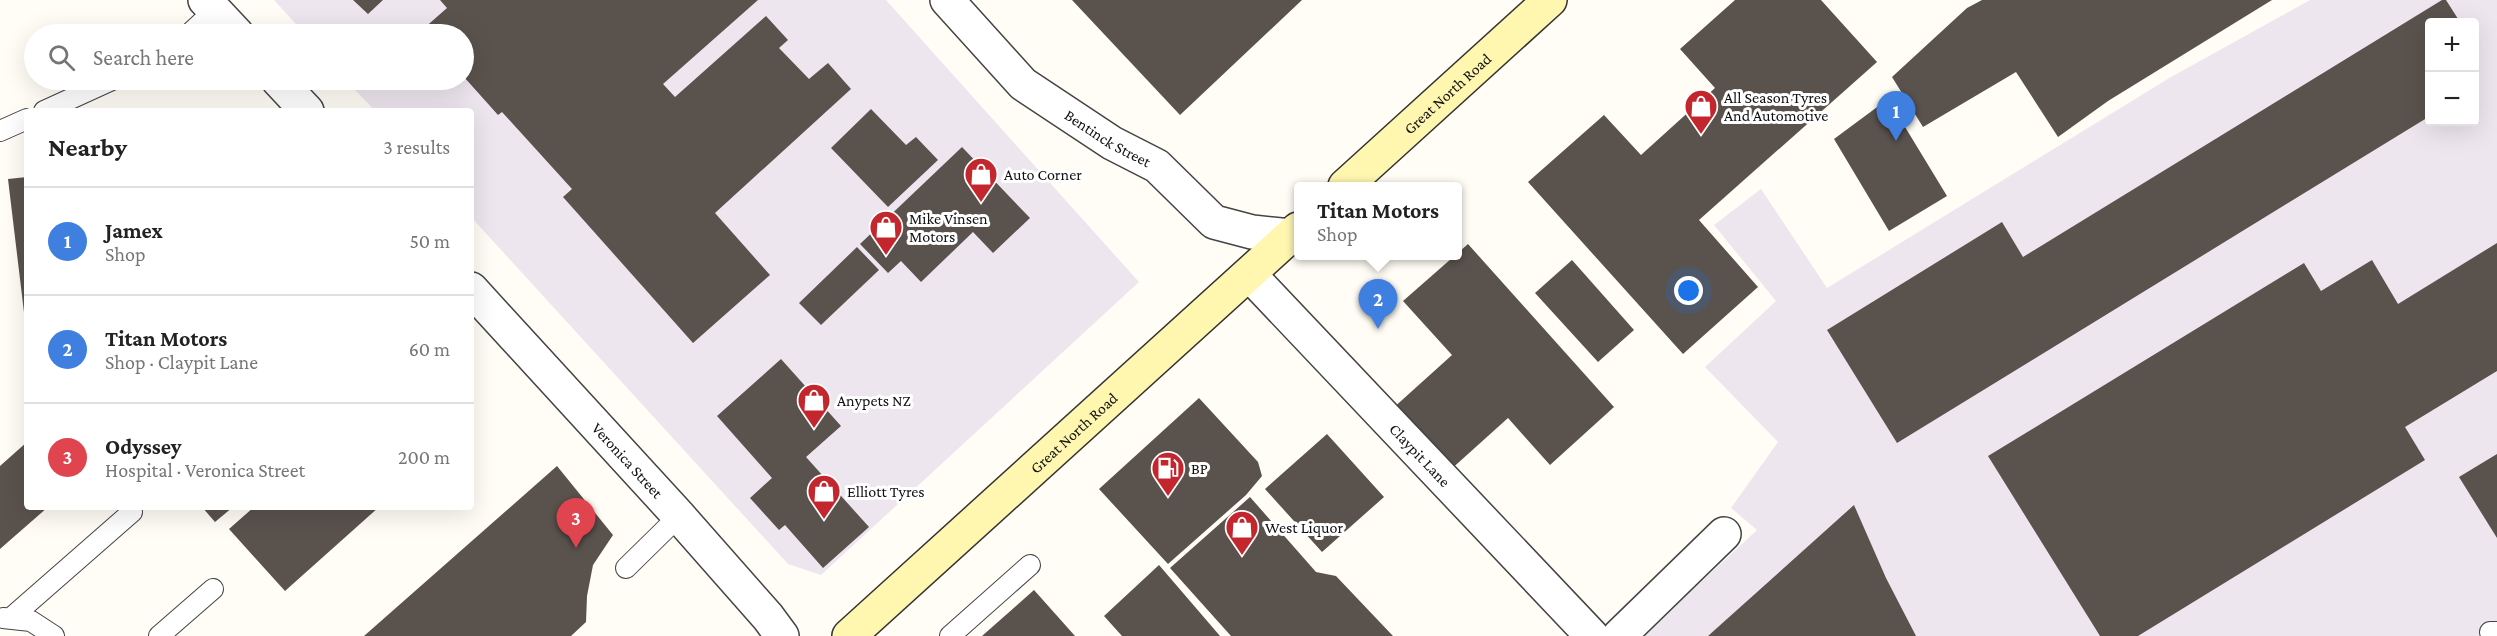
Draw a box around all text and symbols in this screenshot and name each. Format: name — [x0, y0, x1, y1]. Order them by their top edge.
map controls — [2425, 18, 2479, 126]
button: + — [2425, 18, 2479, 72]
search box — [24, 24, 474, 90]
icon: search — [45, 41, 78, 74]
text: Search here — [93, 45, 194, 70]
street label: Great North Road — [1401, 49, 1495, 137]
button: − — [2425, 72, 2479, 126]
shop icon: All Season Tyres And Automotive — [1683, 88, 1719, 135]
place label: All Season Tyres And Automotive — [1724, 89, 1828, 124]
pin: 1 — [1876, 92, 1916, 141]
street label: Bentinck Street — [1061, 106, 1154, 171]
text: Nearby — [48, 133, 127, 162]
text: 3 results — [383, 136, 450, 158]
shop icon: Auto Corner — [963, 156, 999, 203]
place label: Auto Corner — [1004, 166, 1082, 183]
popup — [1294, 182, 1462, 260]
text: Titan Motors — [1317, 198, 1439, 223]
shop icon: Mike Vinsen Motors — [868, 209, 904, 256]
place label: Mike Vinsen Motors — [909, 210, 988, 245]
text: Jamex — [105, 218, 163, 243]
text: Shop — [1317, 223, 1357, 245]
text: 1 — [64, 230, 71, 252]
text: 50 m — [409, 230, 450, 252]
text: Shop — [105, 243, 146, 265]
your location — [1674, 276, 1703, 305]
pin: 2 — [1358, 280, 1398, 329]
text: Titan Motors — [105, 326, 227, 351]
text: 2 — [62, 338, 73, 360]
text: 60 m — [409, 338, 450, 360]
text: Shop · Claypit Lane — [105, 351, 258, 373]
shop icon: Anypets NZ — [796, 382, 832, 429]
street label: Great North Road — [1027, 389, 1121, 477]
place label: Anypets NZ — [837, 392, 911, 410]
street label: Veronica Street — [589, 419, 667, 502]
street label: Claypit Lane — [1386, 420, 1454, 490]
text: Odyssey — [105, 434, 181, 459]
text: 3 — [63, 446, 72, 468]
text: 200 m — [398, 446, 450, 468]
fuel station icon: BP — [1150, 450, 1186, 497]
text: Hospital · Veronica Street — [105, 459, 305, 481]
place label: BP — [1191, 460, 1208, 477]
shop icon: Elliott Tyres — [806, 473, 842, 520]
place label: Elliott Tyres — [847, 483, 925, 501]
pin: 3 — [556, 498, 596, 548]
shop icon: West Liquor — [1224, 509, 1260, 556]
place label: West Liquor — [1265, 519, 1343, 537]

